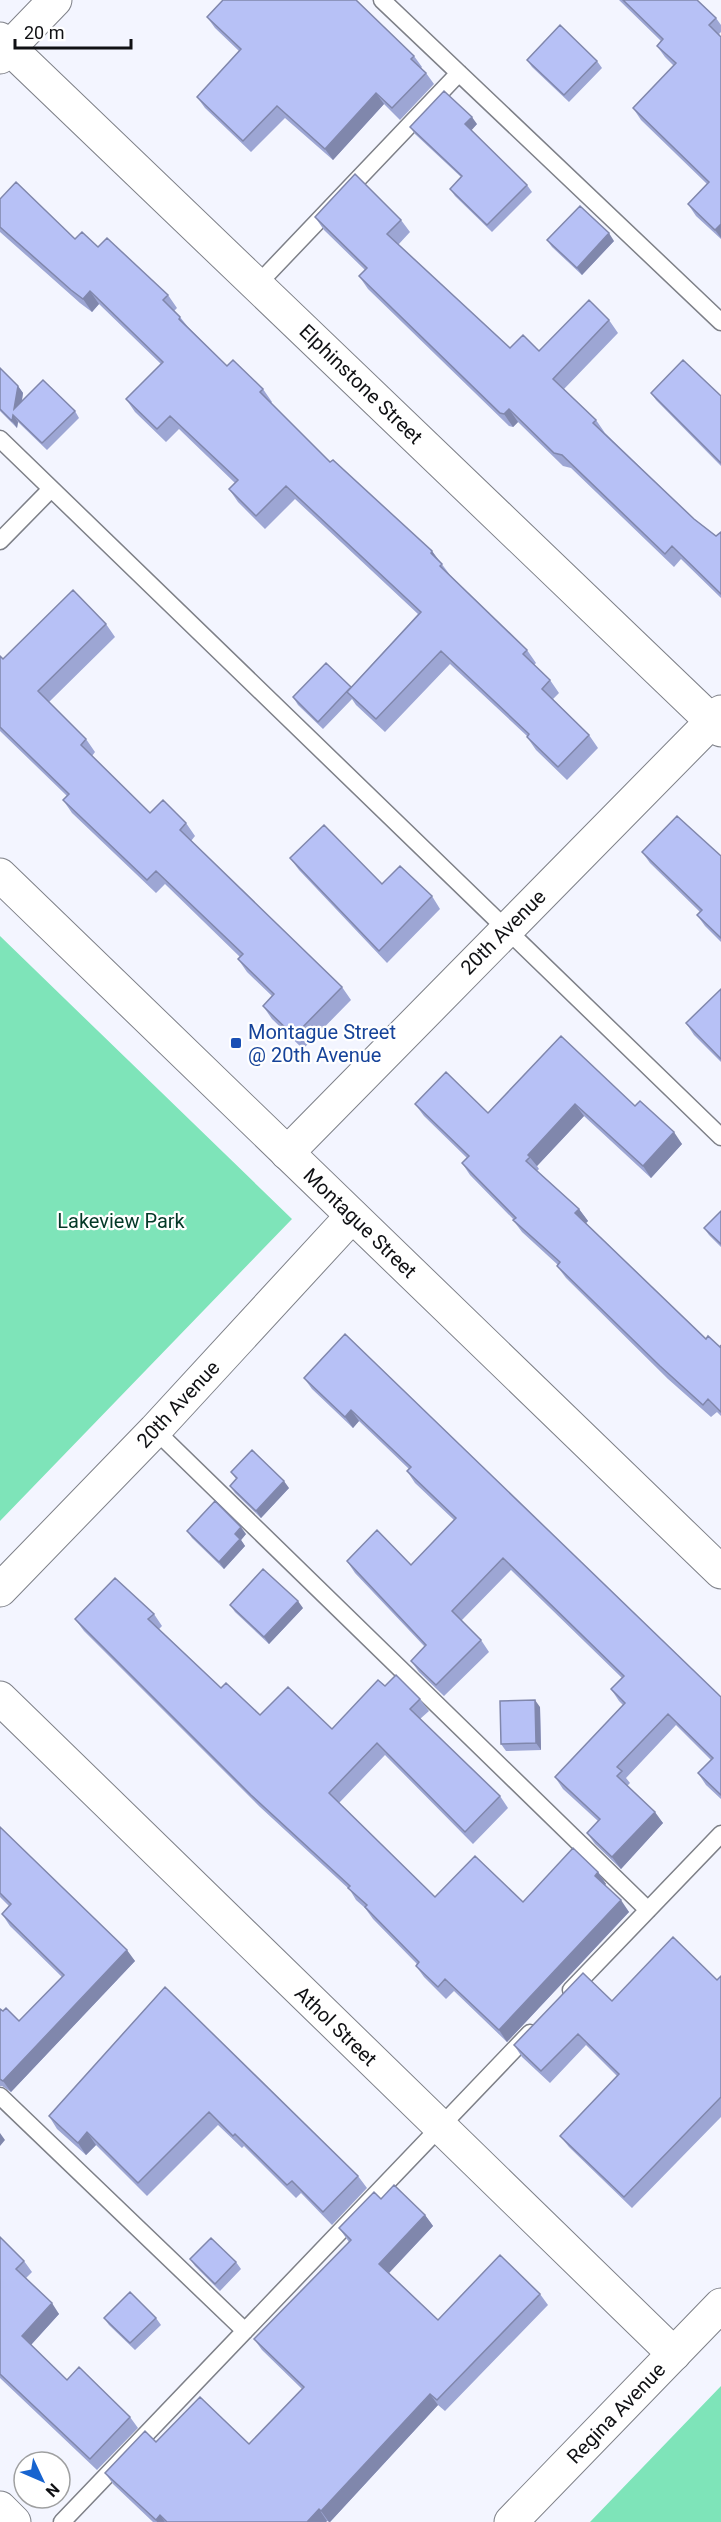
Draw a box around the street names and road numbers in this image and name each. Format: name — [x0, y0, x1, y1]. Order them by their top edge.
street label: Elphinstone Street — [294, 319, 428, 449]
street label: 20th Avenue — [455, 884, 551, 980]
street label: Montague Street — [298, 1163, 422, 1283]
street label: 20th Avenue — [132, 1355, 224, 1453]
street label: Athol Street — [290, 1981, 382, 2071]
street label: Regina Avenue — [562, 2357, 670, 2469]

